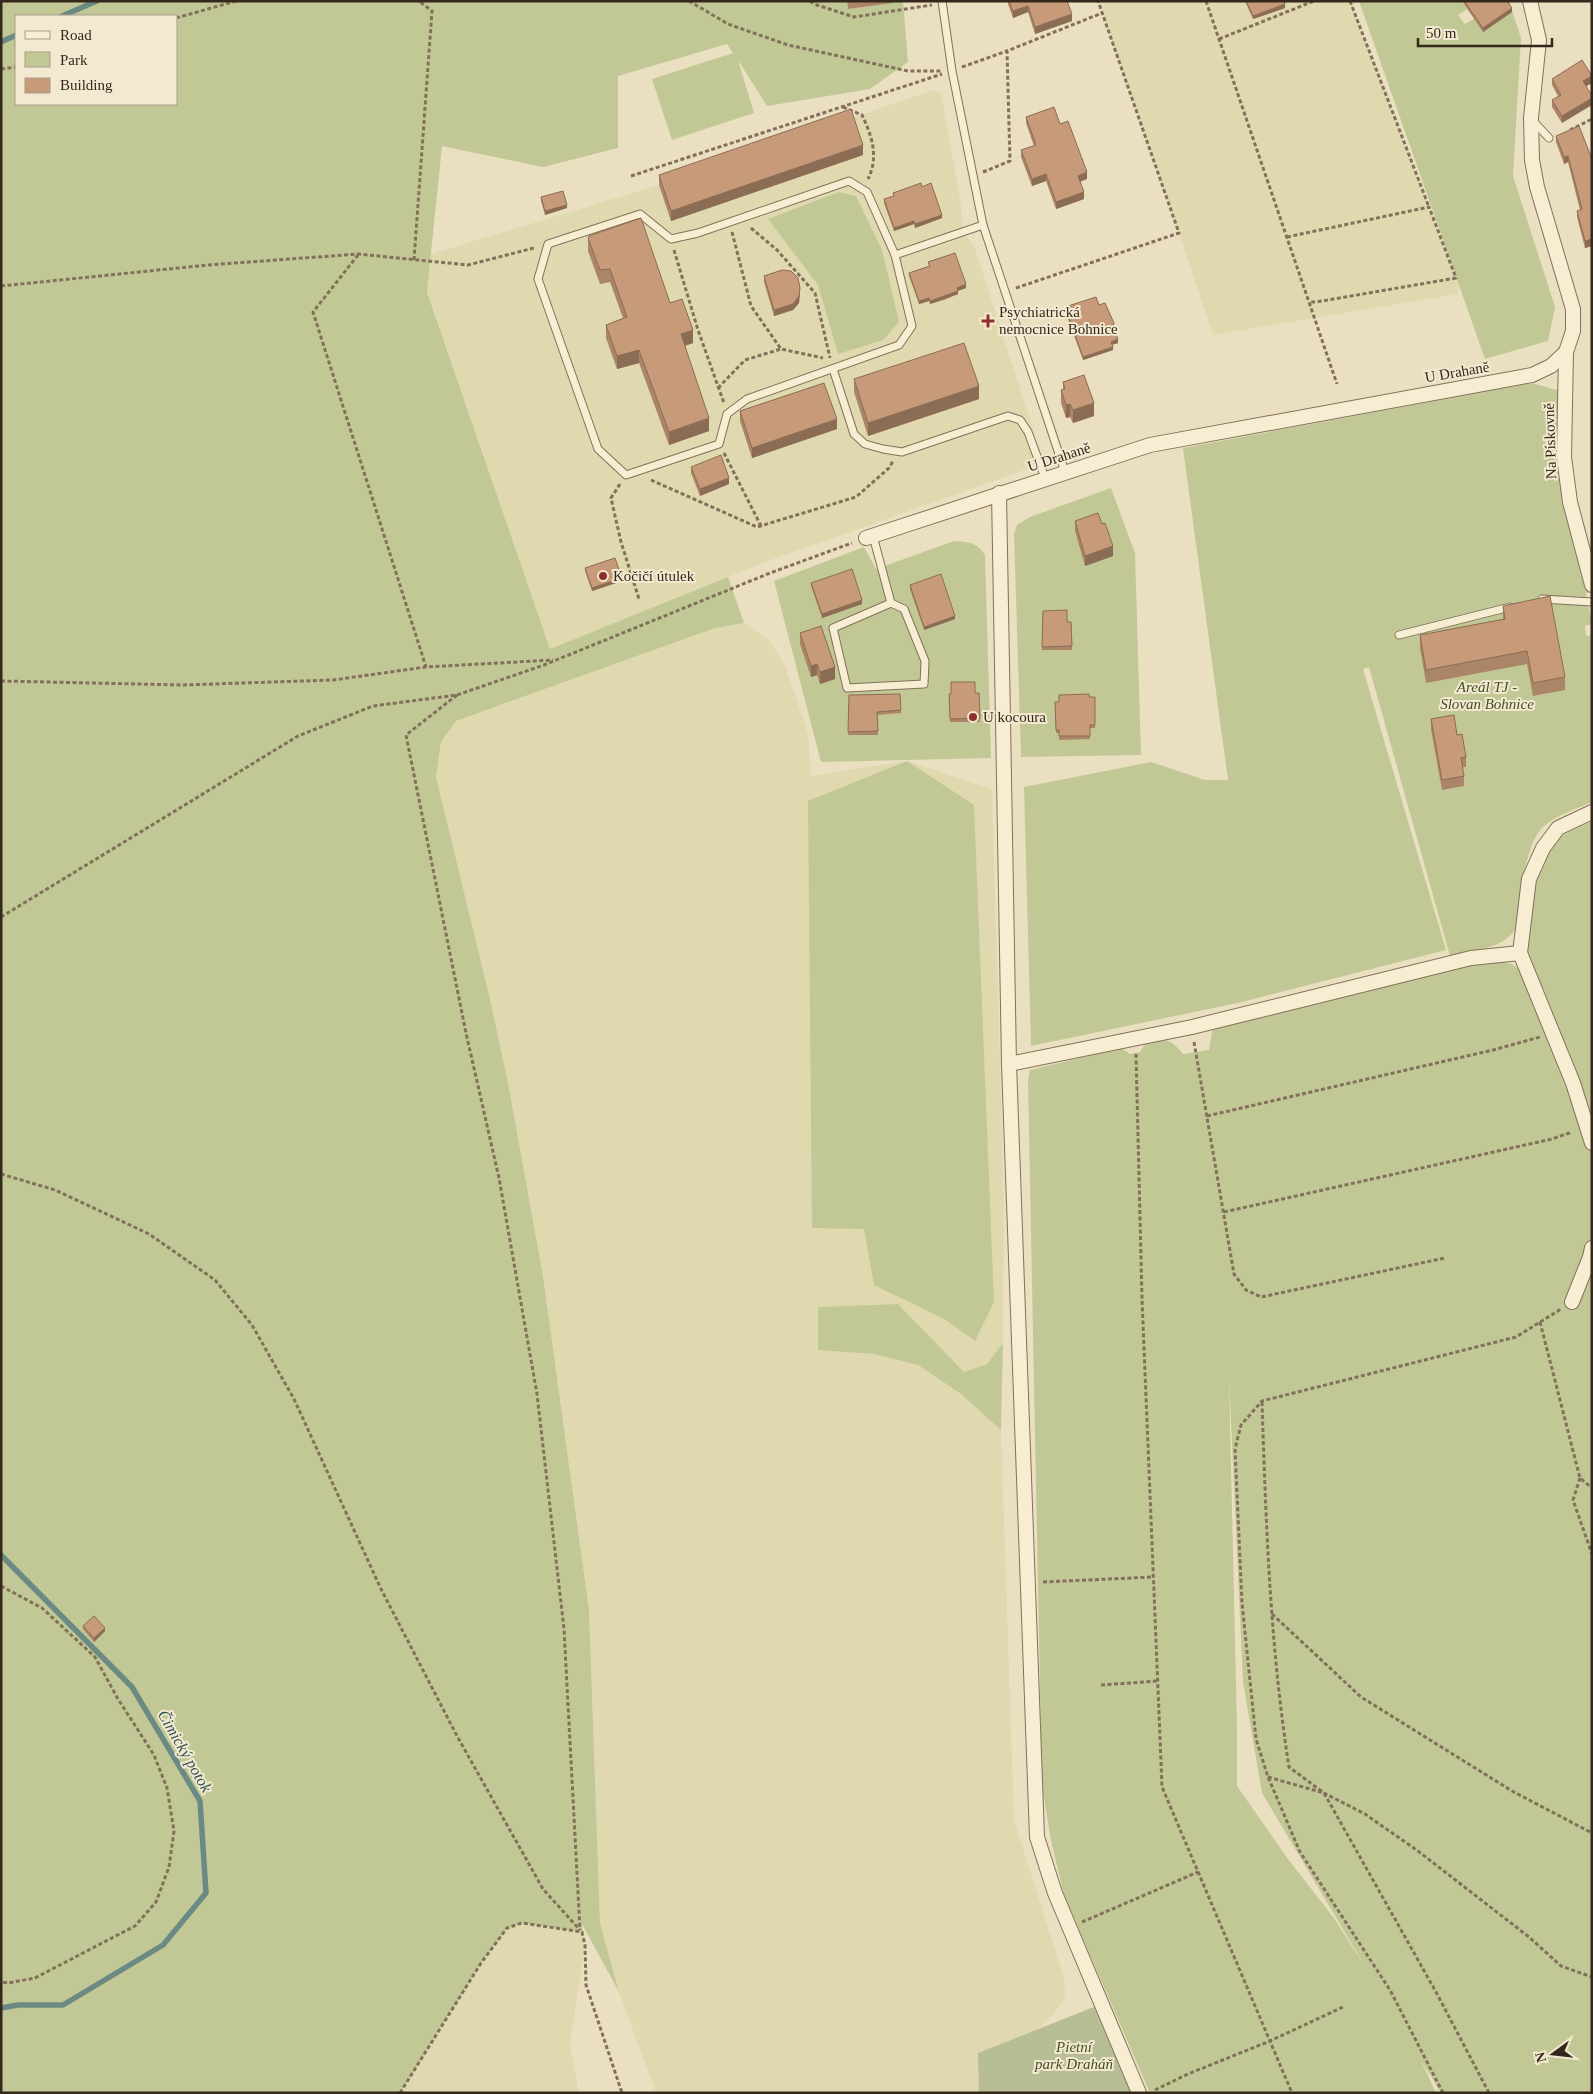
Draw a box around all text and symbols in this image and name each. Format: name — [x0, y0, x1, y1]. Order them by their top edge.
legend — [15, 15, 178, 105]
scale bar — [1418, 15, 1552, 47]
text: 50 m — [1426, 25, 1457, 41]
text: Road — [60, 27, 92, 43]
text: Park — [60, 52, 88, 68]
text: Building — [60, 77, 113, 93]
place label: Psychiatrická nemocnice Bohnice — [999, 304, 1118, 337]
marker: Psychiatrická nemocnice Bohnice — [981, 314, 995, 328]
street label: U Drahaně — [1423, 358, 1491, 386]
street label: Na Pískovně — [1541, 402, 1559, 479]
street label: U Drahaně — [1025, 439, 1093, 475]
place label: Kočičí útulek — [613, 568, 695, 584]
marker: Kočičí útulek — [597, 570, 609, 582]
park label: Areál TJ - Slovan Bohnice — [1440, 679, 1534, 712]
place label: U kocoura — [983, 709, 1046, 725]
marker: U kocoura — [967, 711, 979, 723]
water label: Čimický potok — [154, 1706, 217, 1796]
north arrow — [1528, 2029, 1578, 2079]
park label: Pietní park Draháň — [1034, 2039, 1113, 2072]
text: N — [1532, 2050, 1549, 2064]

